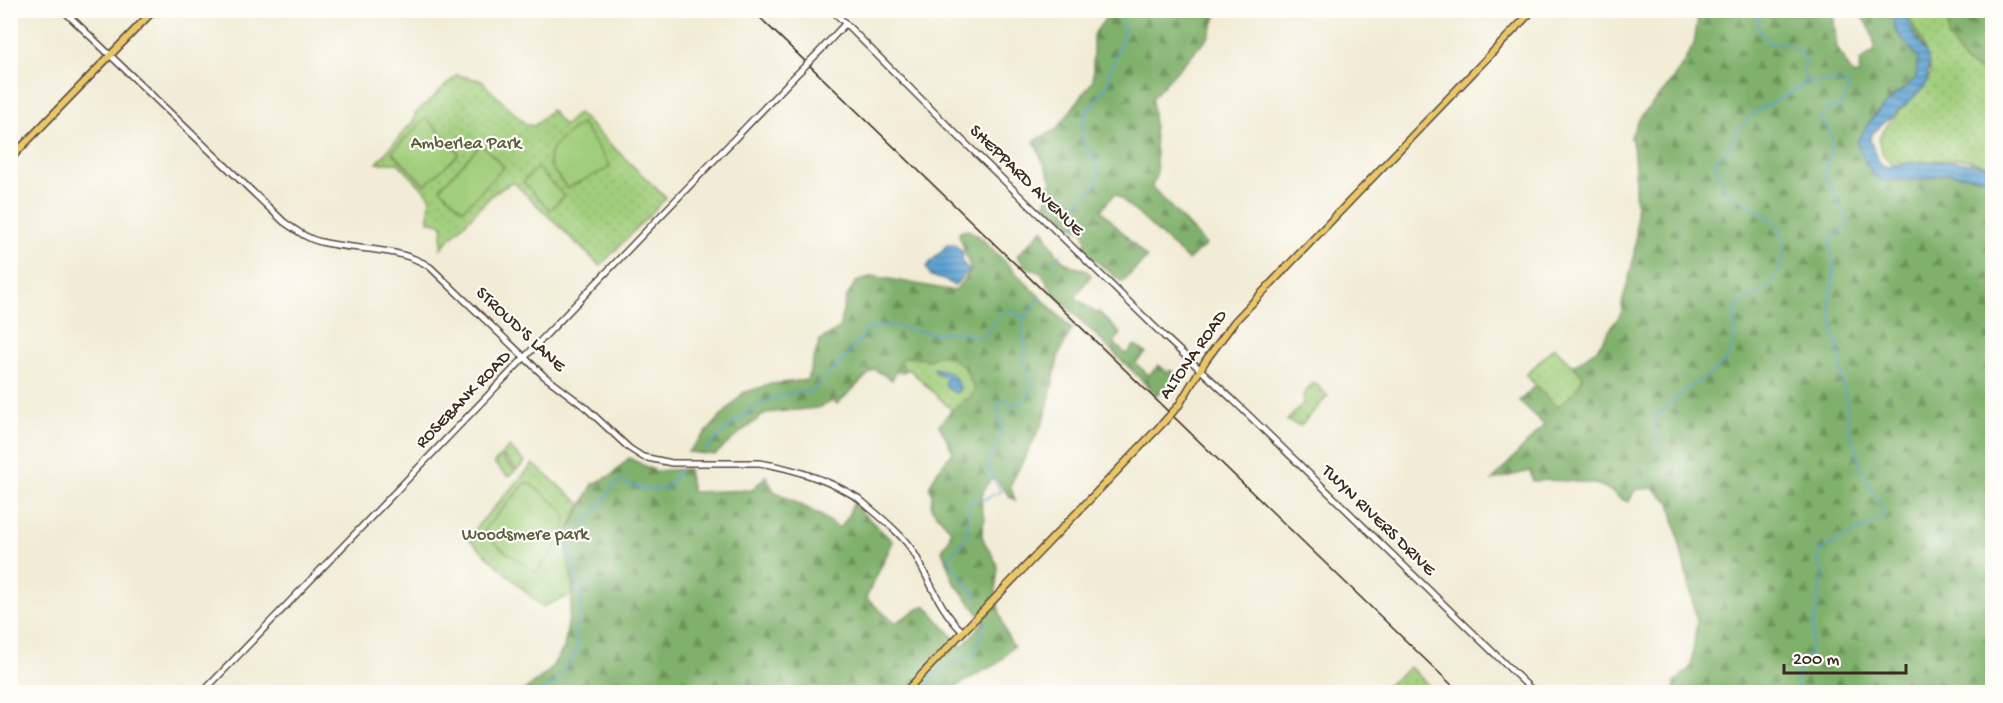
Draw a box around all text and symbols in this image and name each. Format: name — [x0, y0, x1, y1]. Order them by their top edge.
street label: SHEPPARD AVENUE — [964, 121, 1088, 242]
park label: Amberlea Park — [411, 134, 523, 155]
street label: STROUD'S LANE — [471, 283, 570, 377]
street label: ALTONA ROAD — [1156, 306, 1233, 404]
street label: ROSEBANK ROAD — [412, 346, 516, 453]
street label: TWYN RIVERS DRIVE — [1316, 461, 1440, 581]
park label: Woodsmere park — [462, 525, 590, 546]
scale bar — [1784, 637, 1906, 675]
text: 200 m — [1793, 650, 1840, 671]

